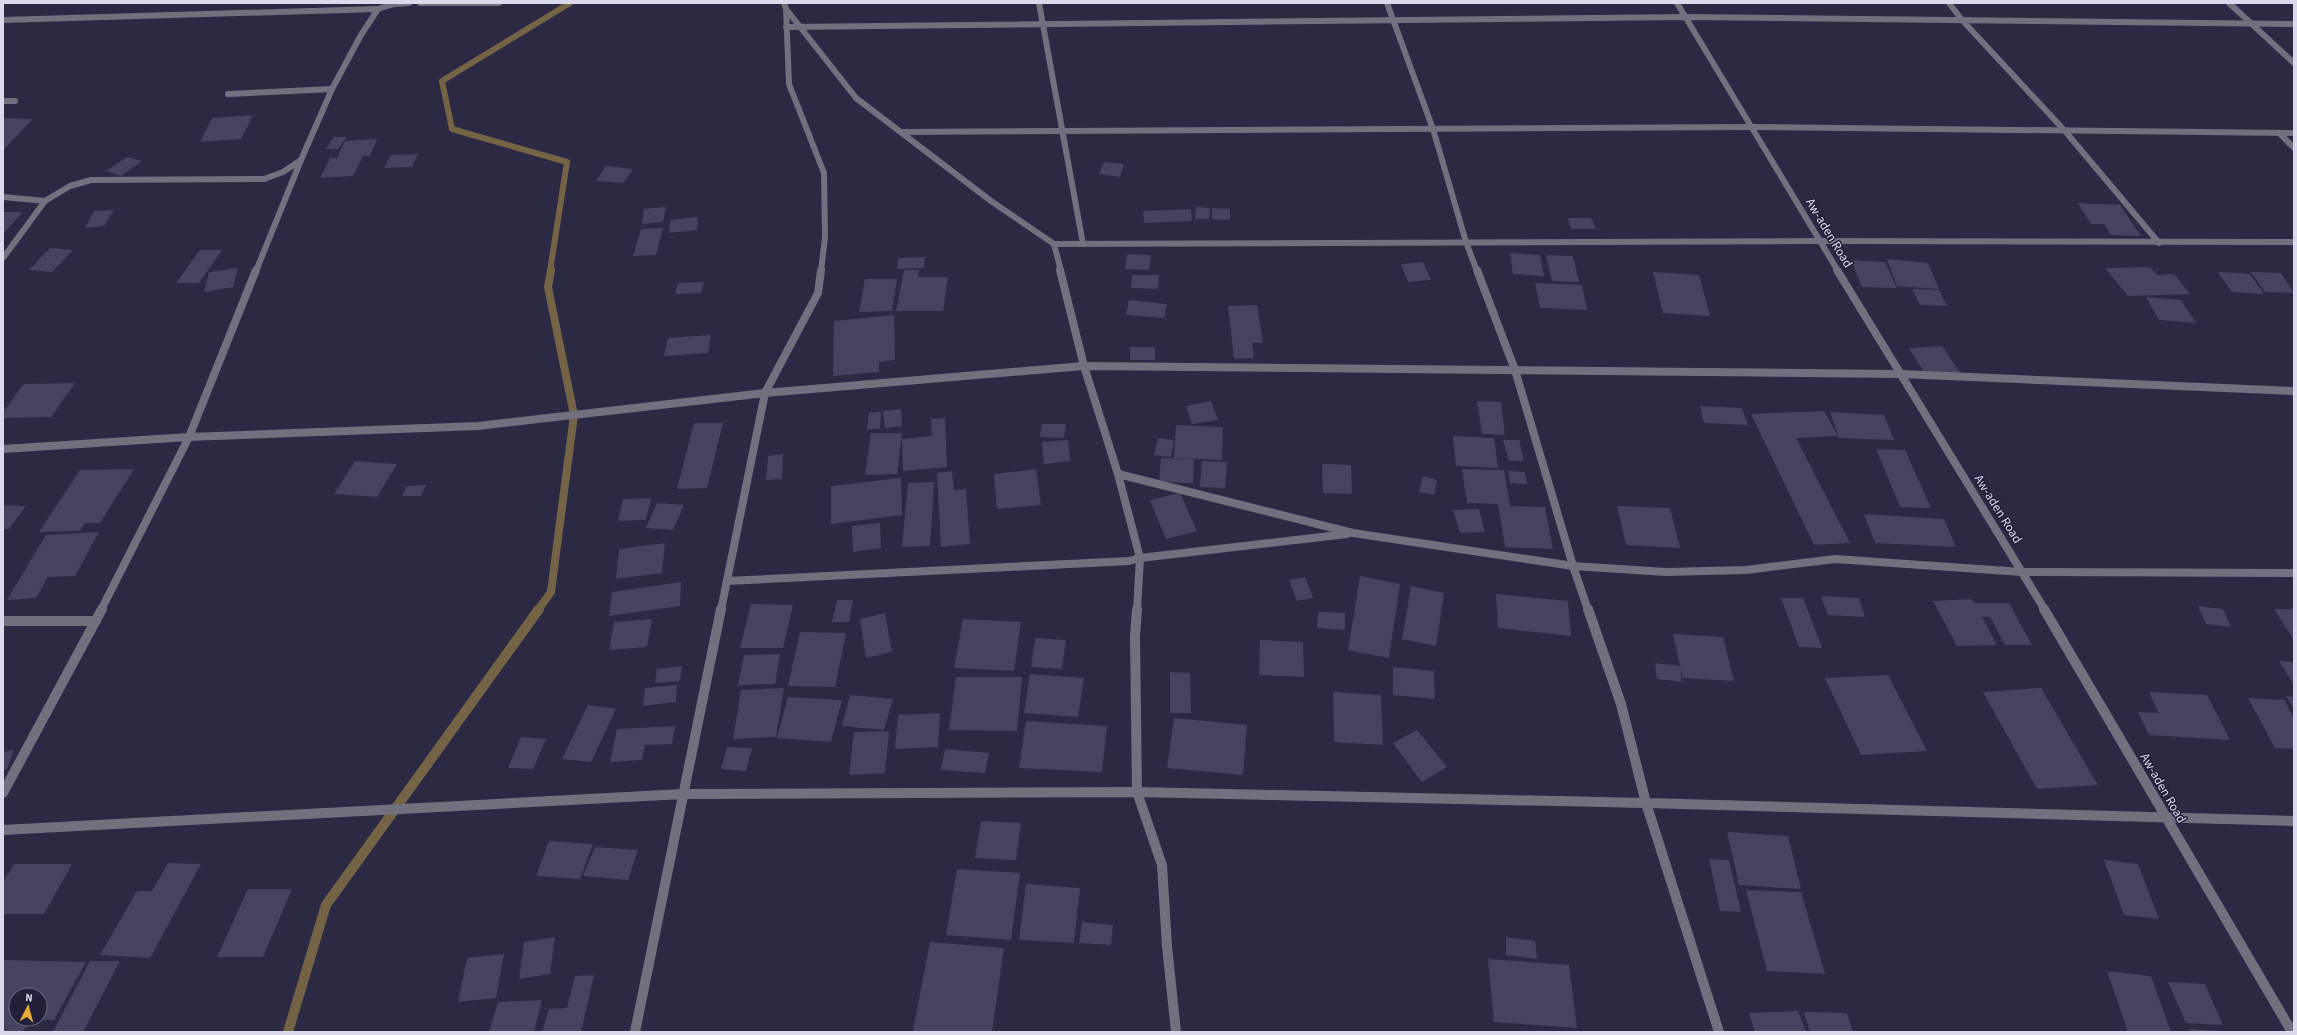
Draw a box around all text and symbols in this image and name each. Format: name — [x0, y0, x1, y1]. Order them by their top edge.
street label: Aw-aden Road — [1801, 195, 1857, 271]
street label: Aw-aden Road — [1970, 471, 2026, 547]
street label: Aw-aden Road — [2136, 750, 2190, 826]
north arrow — [8, 987, 48, 1027]
text: N — [25, 990, 33, 1005]

